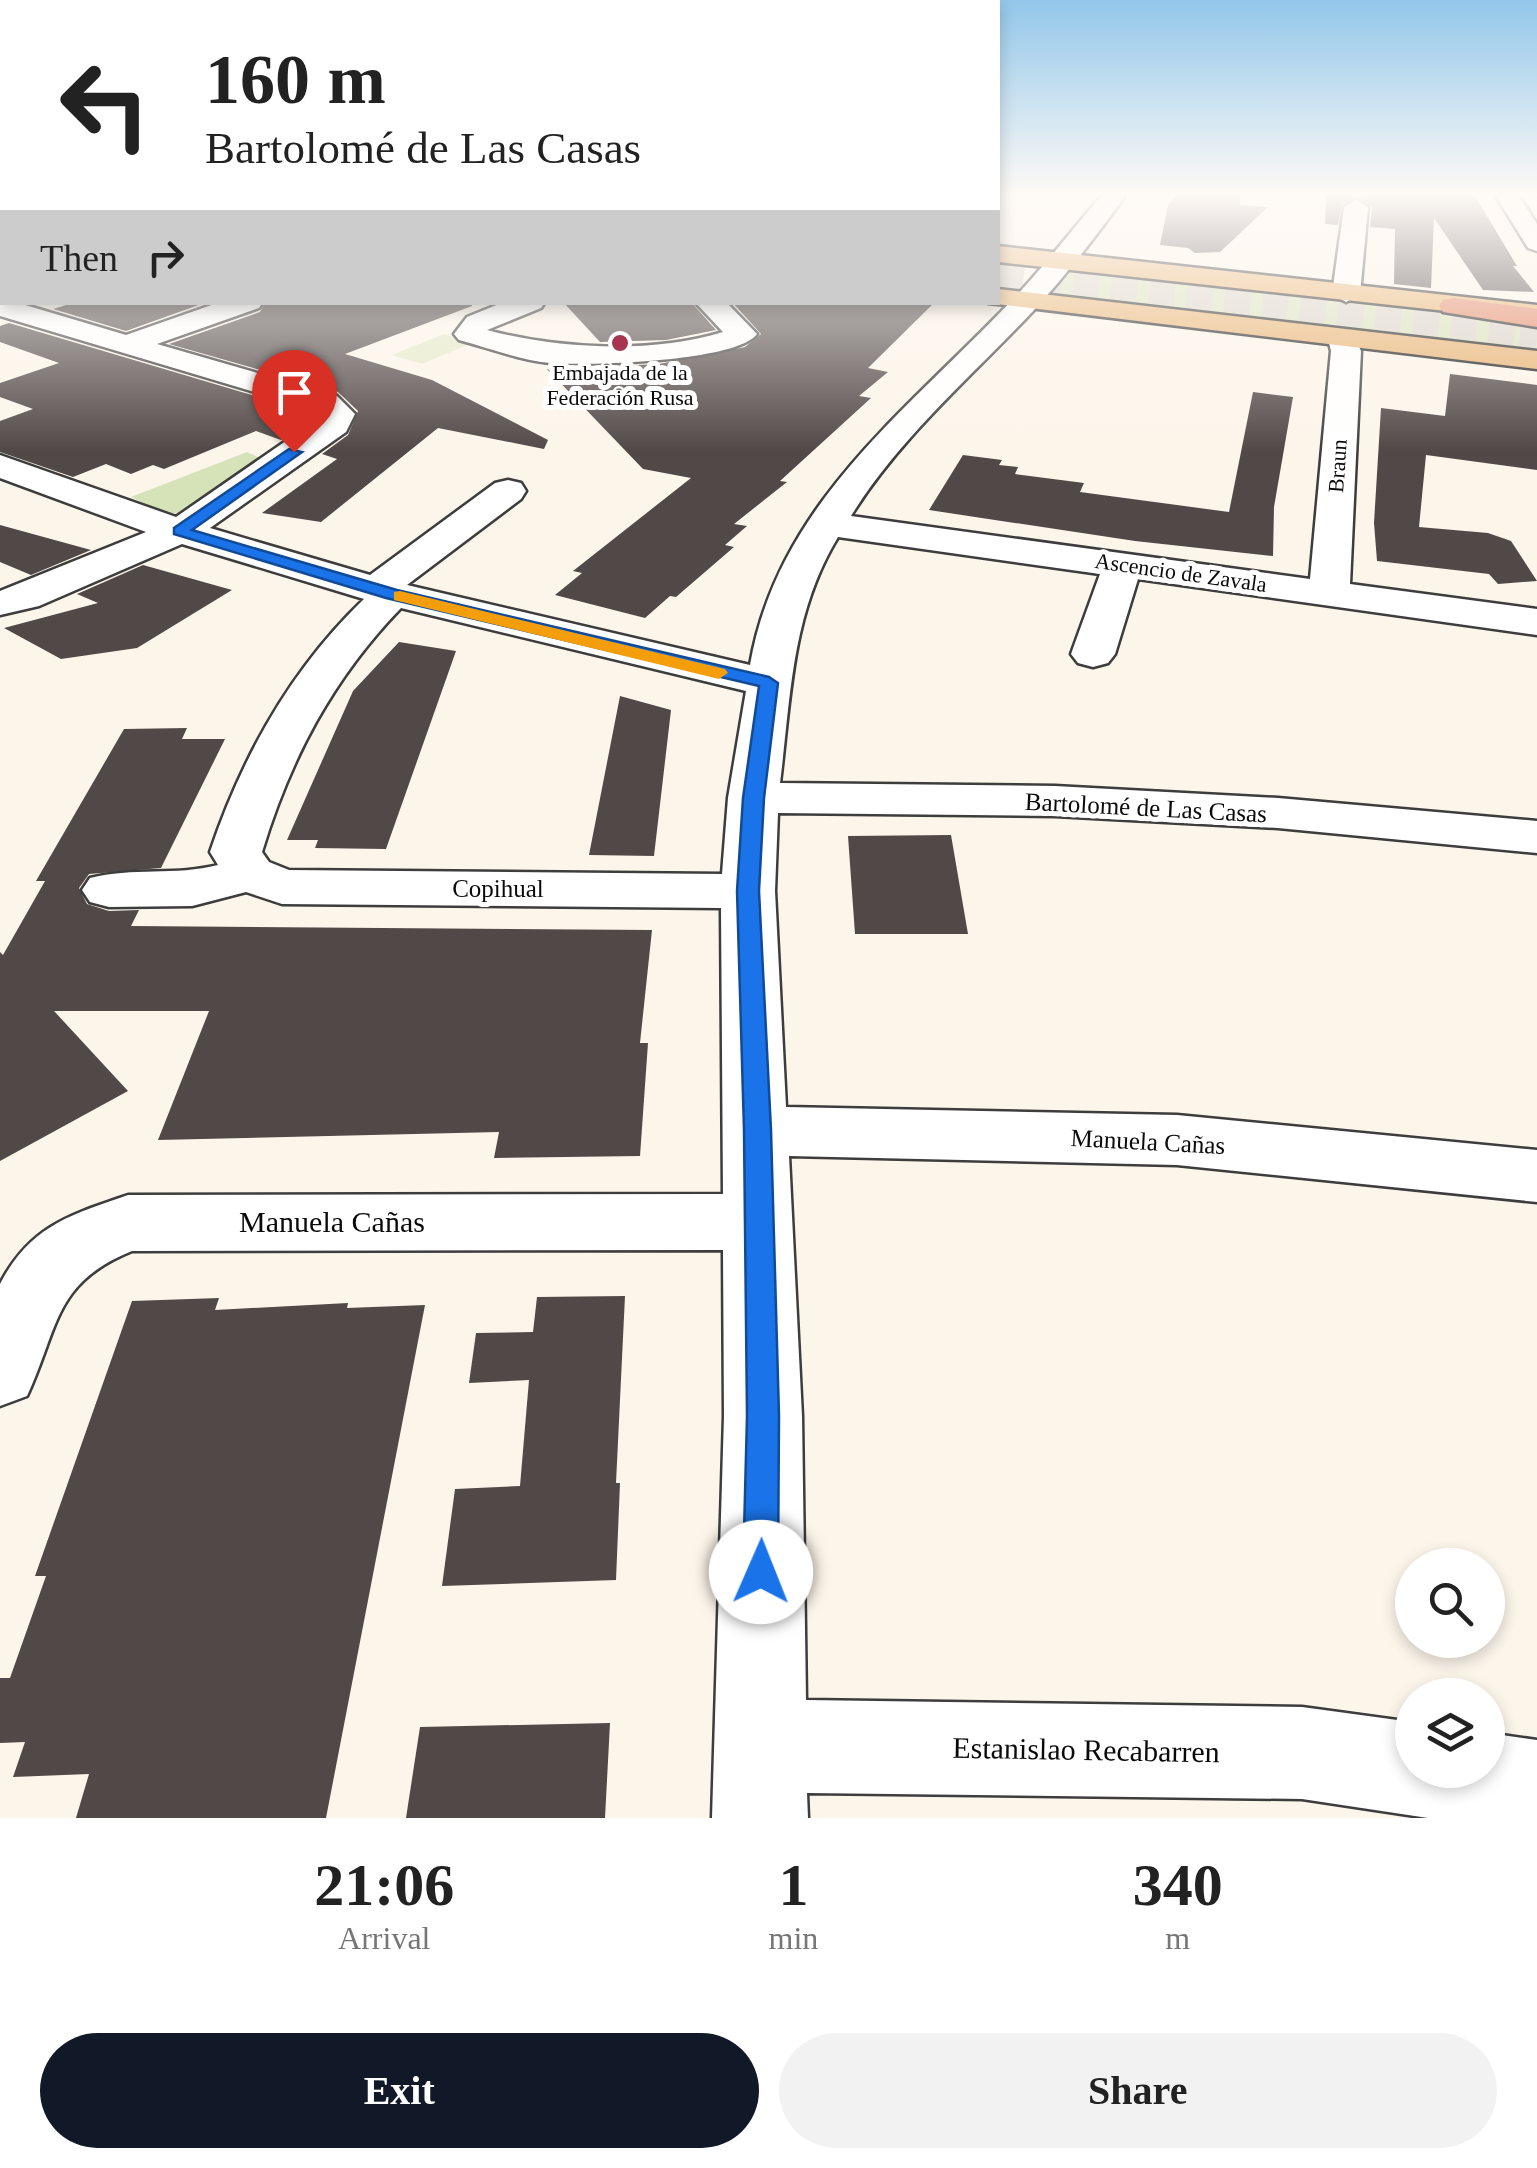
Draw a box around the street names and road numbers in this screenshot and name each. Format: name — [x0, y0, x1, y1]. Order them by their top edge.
street label: Braun — [1323, 438, 1352, 494]
street label: Ascencio de Zavala — [1093, 548, 1269, 597]
street label: Bartolomé de Las Casas — [1024, 788, 1268, 827]
street label: Copihual — [452, 875, 544, 902]
street label: Manuela Cañas — [1070, 1124, 1226, 1159]
street label: Manuela Cañas — [239, 1205, 425, 1238]
street label: Estanislao Recabarren — [952, 1731, 1220, 1768]

